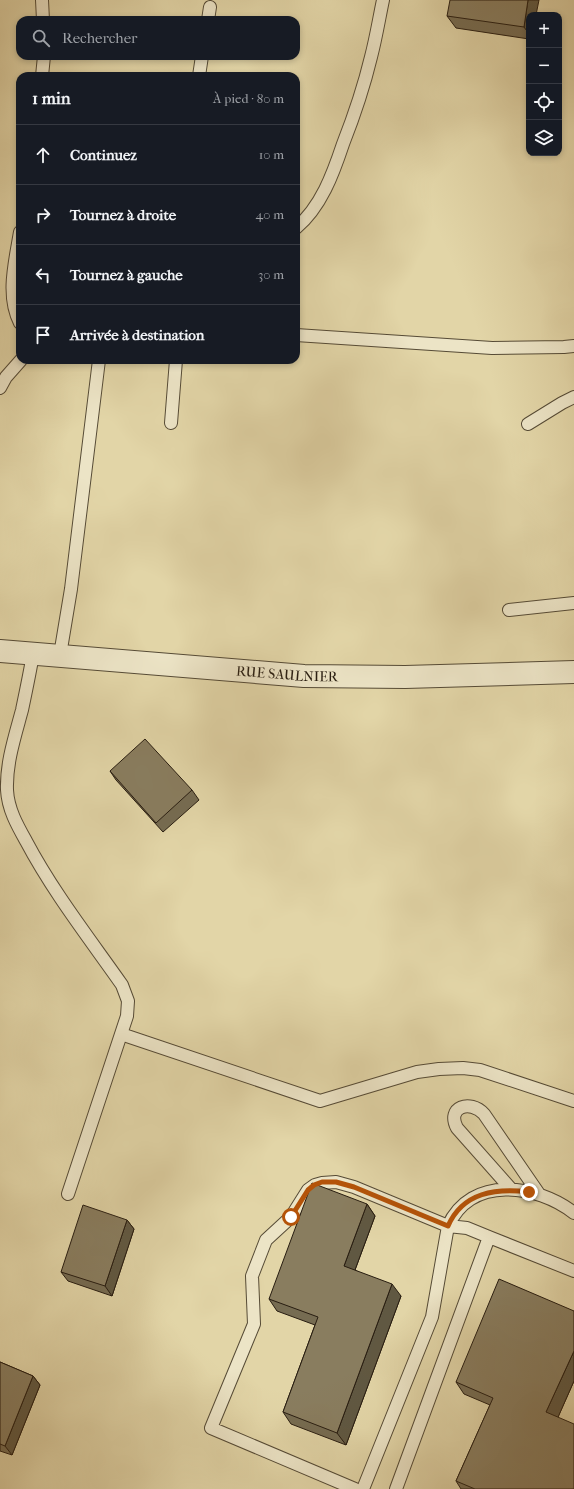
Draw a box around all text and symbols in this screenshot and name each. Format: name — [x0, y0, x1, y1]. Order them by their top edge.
map controls — [526, 12, 562, 156]
button: + — [526, 12, 562, 48]
search box — [16, 16, 300, 60]
icon: search — [30, 27, 52, 49]
text: Rechercher — [62, 29, 137, 47]
button: − — [526, 48, 562, 84]
button: locate — [526, 84, 562, 120]
text: 1 min — [32, 88, 71, 108]
text: À pied · 80 m — [213, 91, 284, 106]
button: layers — [526, 120, 562, 156]
icon: ahead — [32, 144, 54, 166]
text: Continuez — [70, 146, 137, 164]
text: 10 m — [259, 147, 284, 162]
icon: right — [32, 204, 54, 226]
text: Tournez à droite — [70, 206, 176, 224]
text: 40 m — [256, 207, 284, 222]
icon: left — [32, 264, 54, 286]
text: Tournez à gauche — [70, 266, 183, 284]
text: 30 m — [258, 267, 284, 282]
icon: arrive — [32, 324, 54, 346]
text: Arrivée à destination — [70, 326, 205, 344]
street label: RUE SAULNIER — [235, 662, 339, 685]
route end — [520, 1183, 538, 1201]
route start — [282, 1208, 300, 1226]

